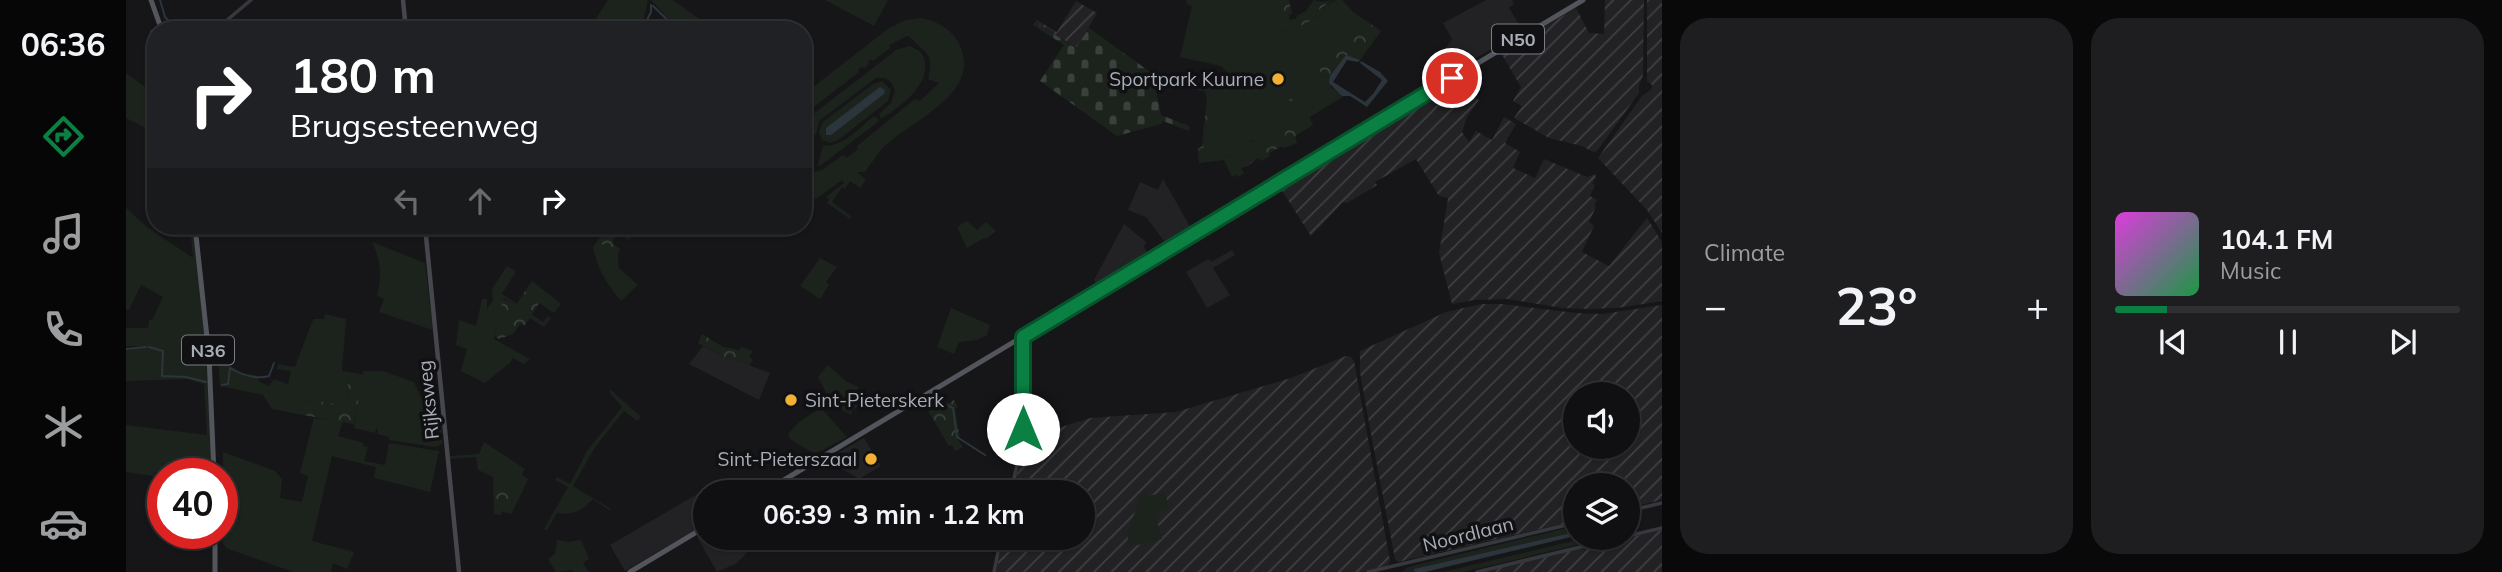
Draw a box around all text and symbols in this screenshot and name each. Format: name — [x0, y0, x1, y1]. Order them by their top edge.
text: 06:36 — [21, 24, 105, 64]
road number: N50 — [1492, 24, 1544, 54]
text: 180 m — [290, 44, 436, 105]
pin — [1422, 48, 1482, 108]
icon: right — [175, 49, 266, 140]
icon: arrive — [1433, 59, 1471, 97]
place label: Sportpark Kuurne — [1109, 67, 1264, 91]
marker: Sportpark Kuurne — [1270, 71, 1286, 87]
text: Brugsesteenweg — [290, 105, 539, 145]
icon: directions — [39, 112, 88, 161]
icon: left — [388, 182, 426, 220]
icon: ahead — [461, 182, 499, 220]
icon: right — [534, 182, 572, 220]
icon: music — [39, 209, 88, 258]
text: 104.1 FM — [2220, 223, 2333, 256]
text: Climate — [1704, 238, 1785, 267]
text: Music — [2220, 256, 2281, 285]
text: 23° — [1835, 273, 1918, 338]
text: − — [1704, 282, 1727, 330]
text: + — [2026, 282, 2049, 330]
icon: phone — [39, 305, 88, 354]
icon: previous — [2154, 323, 2192, 361]
icon: pause — [2269, 323, 2307, 361]
icon: next — [2384, 323, 2422, 361]
road number: N36 — [182, 336, 234, 364]
street label: Rijksweg — [412, 359, 444, 441]
map controls — [1563, 382, 1640, 550]
button: sound — [1563, 382, 1640, 459]
place label: Sint-Pieterskerk — [805, 388, 944, 412]
marker: Sint-Pieterskerk — [783, 392, 799, 408]
position arrow — [986, 392, 1060, 466]
icon: climate — [39, 402, 88, 451]
place label: Sint-Pieterszaal — [718, 447, 857, 471]
marker: Sint-Pieterszaal — [863, 451, 879, 467]
speed limit sign: 40 — [147, 458, 238, 549]
button: layers — [1563, 473, 1640, 550]
text: 06:39 · 3 min · 1.2 km — [763, 498, 1025, 531]
icon: car — [39, 499, 88, 548]
street label: Noordlaan — [1420, 511, 1516, 557]

